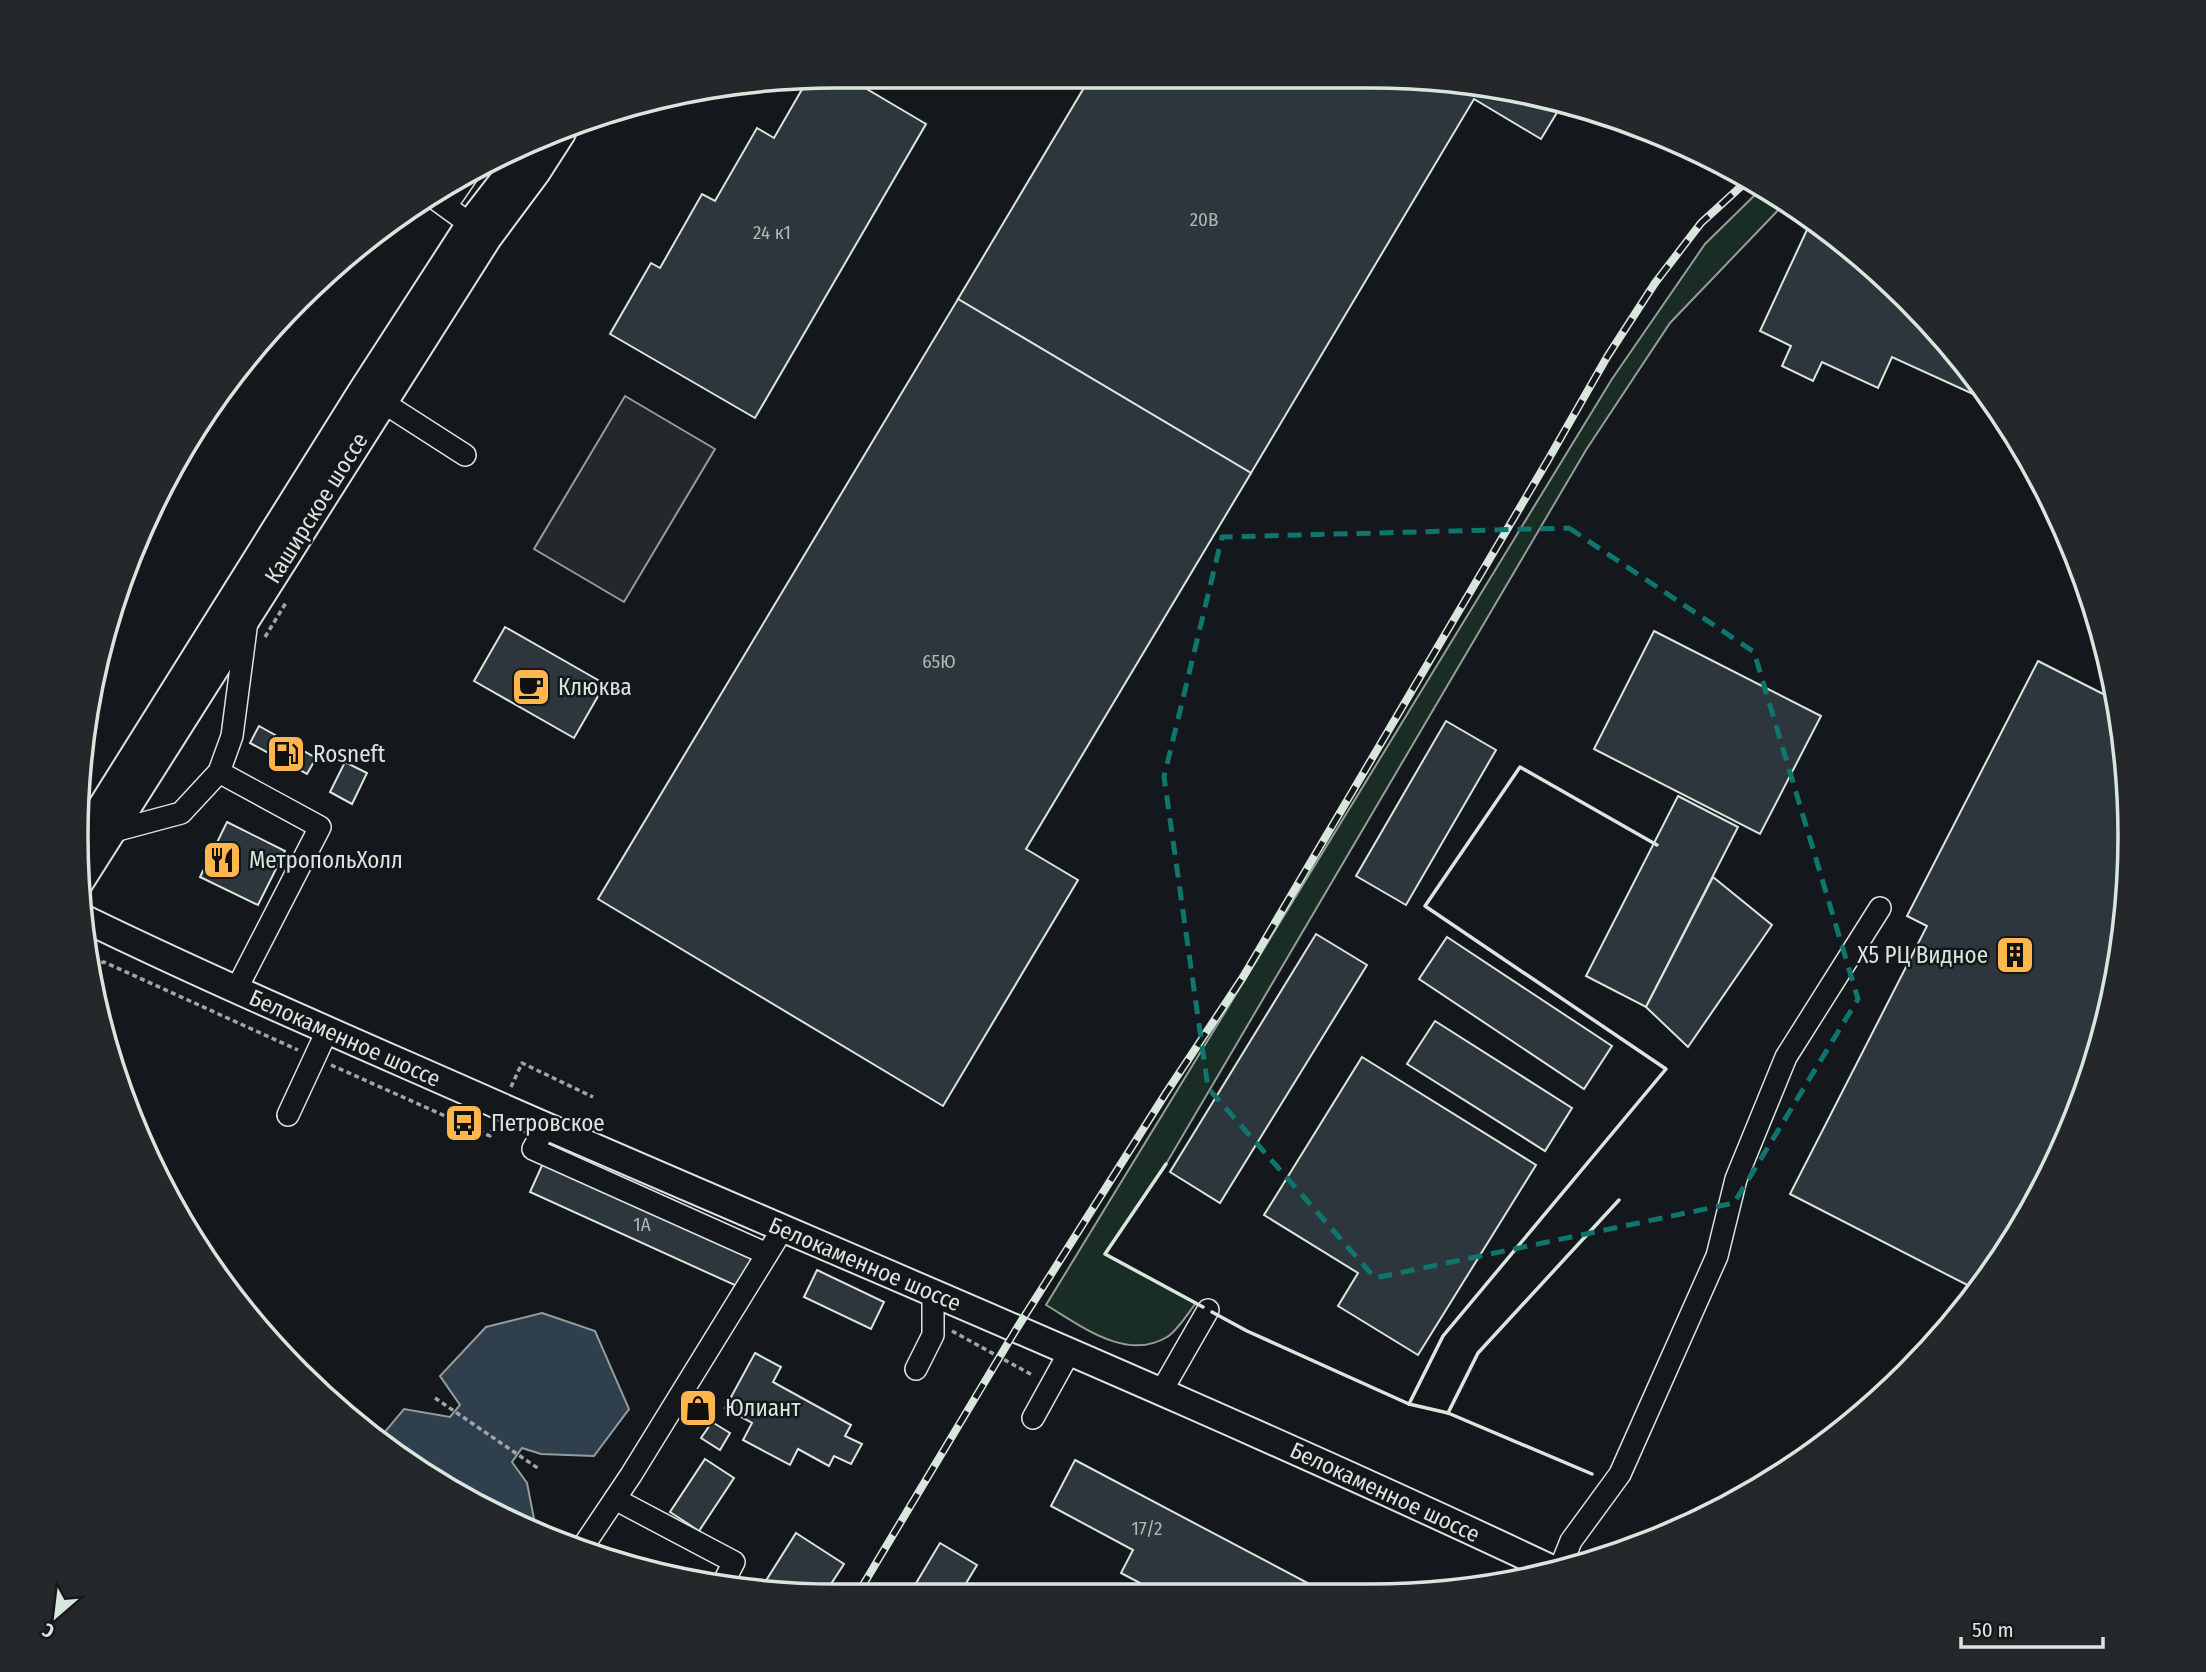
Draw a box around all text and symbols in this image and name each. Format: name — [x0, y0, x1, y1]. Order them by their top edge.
house number: 20В — [1190, 208, 1218, 231]
house number: 24 к1 — [753, 221, 791, 244]
street label: Каширское шоссе — [258, 427, 374, 589]
house number: 65Ю — [922, 650, 956, 673]
cafe icon: Клюква — [510, 666, 552, 708]
place label: Клюква — [558, 673, 632, 701]
fuel station icon: Rosneft — [265, 733, 307, 775]
place label: Rosneft — [313, 740, 386, 768]
restaurant icon: МетропольХолл — [201, 839, 243, 881]
place label: МетропольХолл — [249, 846, 403, 874]
building icon: X5 РЦ Видное — [1994, 934, 2036, 976]
place label: X5 РЦ Видное — [1857, 941, 1988, 969]
street label: Белокаменное шоссе — [245, 983, 445, 1093]
bus stop icon: Петровское — [443, 1102, 485, 1144]
place label: Петровское — [491, 1109, 605, 1137]
street label: Белокаменное шоссе — [765, 1211, 965, 1317]
house number: 1А — [633, 1213, 651, 1236]
shop icon: Юлиант — [677, 1387, 719, 1429]
place label: Юлиант — [725, 1394, 801, 1422]
street label: Белокаменное шоссе — [1286, 1436, 1484, 1548]
house number: 17/2 — [1132, 1517, 1162, 1540]
north arrow — [21, 1581, 91, 1651]
scale bar — [1961, 1606, 2103, 1650]
text: 50 m — [1972, 1617, 2014, 1643]
text: С — [38, 1618, 58, 1643]

